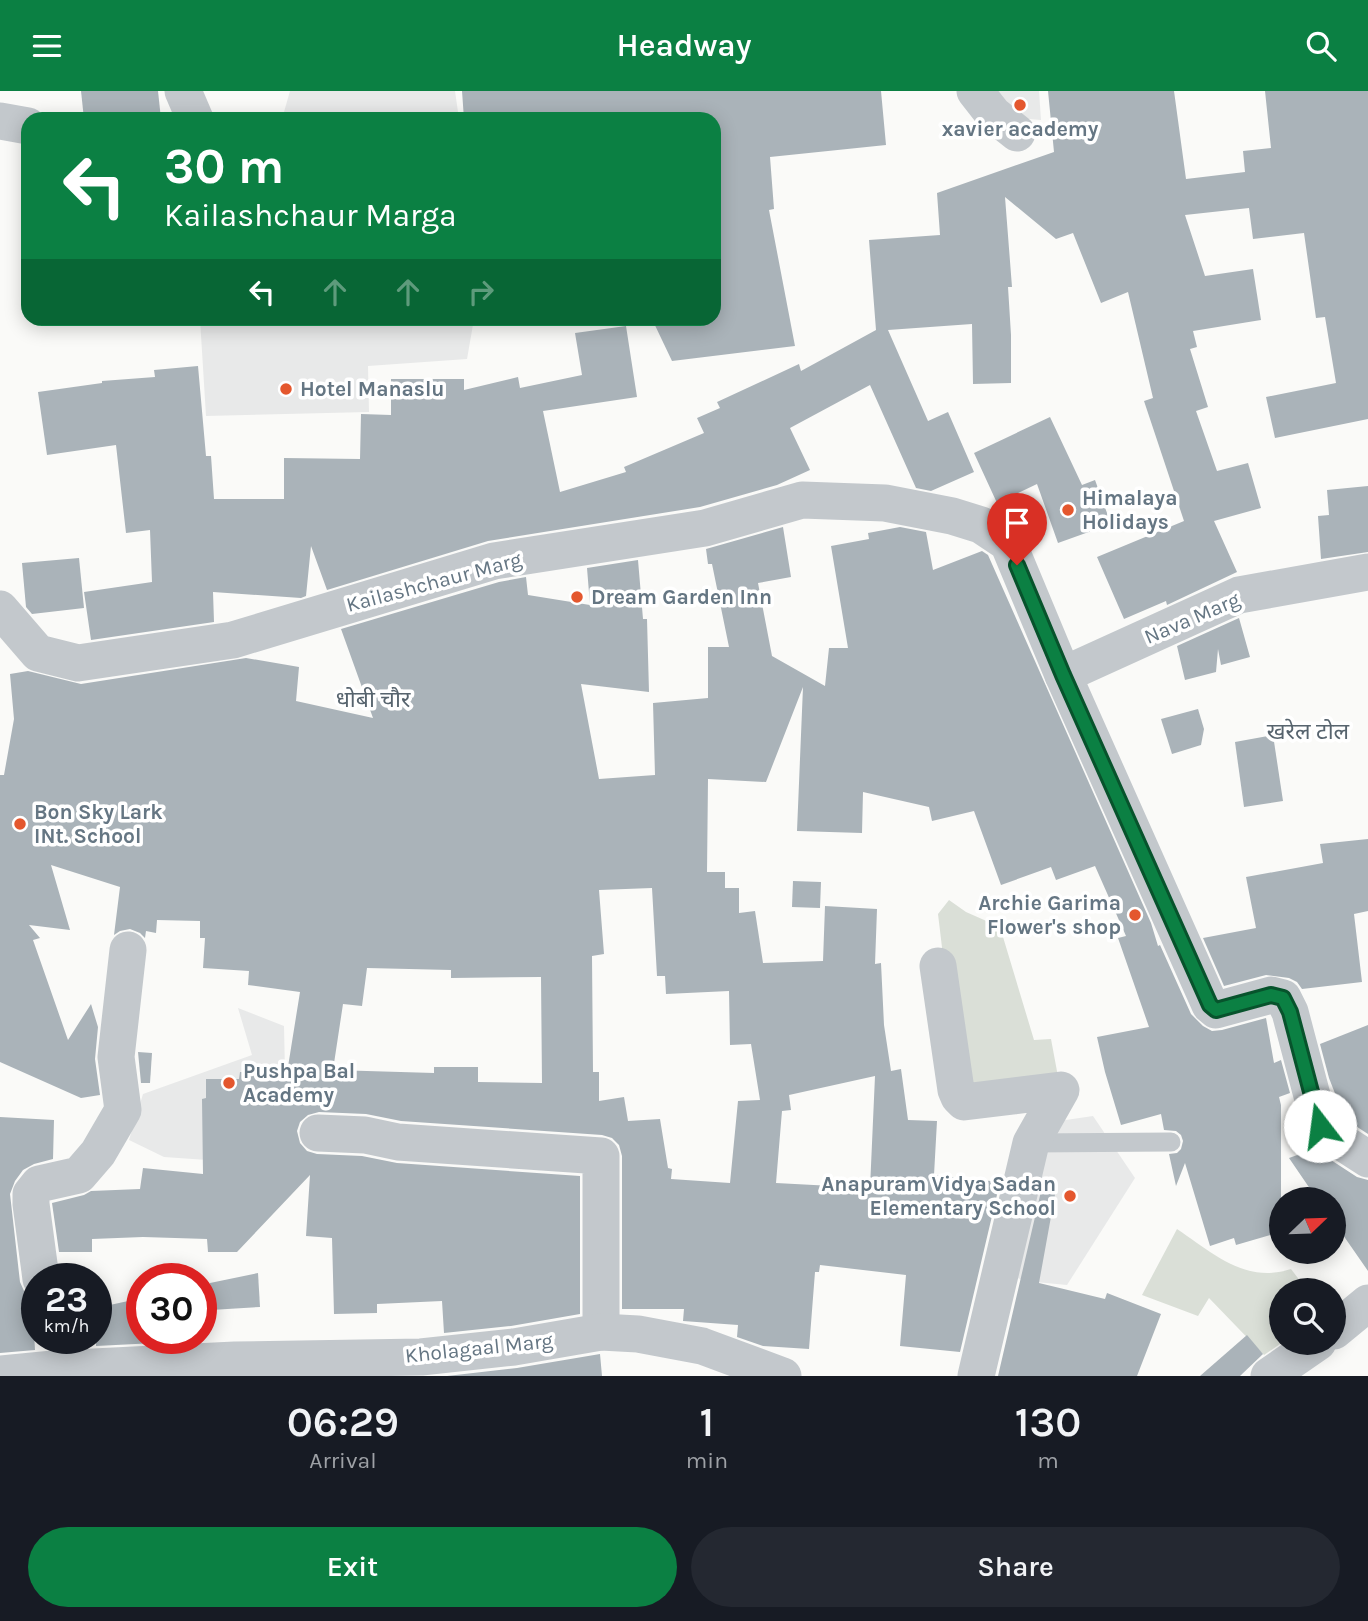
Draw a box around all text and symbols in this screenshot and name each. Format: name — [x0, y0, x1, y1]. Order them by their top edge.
icon: menu — [28, 27, 66, 65]
text: Headway — [616, 27, 752, 64]
icon: search — [1302, 27, 1340, 65]
marker: xavier academy — [1012, 97, 1028, 113]
place label: xavier academy — [942, 117, 1099, 141]
text: 30 m — [164, 138, 284, 195]
icon: left — [49, 140, 140, 231]
text: Kailashchaur Marga — [164, 197, 457, 234]
icon: left — [243, 273, 281, 311]
icon: ahead — [316, 273, 354, 311]
icon: ahead — [389, 273, 427, 311]
icon: right — [462, 273, 500, 311]
place label: Hotel Manaslu — [300, 377, 444, 401]
marker: Hotel Manaslu — [278, 381, 294, 397]
place label: Himalaya Holidays — [1082, 486, 1177, 534]
pin — [987, 493, 1047, 565]
marker: Himalaya Holidays — [1060, 502, 1076, 518]
icon: arrive — [998, 504, 1036, 542]
street label: Kailashchaur Marg — [344, 547, 524, 617]
place label: Dream Garden Inn — [591, 585, 772, 609]
street label: Nava Marg — [1141, 587, 1244, 649]
marker: Dream Garden Inn — [569, 589, 585, 605]
district label: धोबी चौर — [336, 686, 411, 713]
district label: खरेल टोल — [1267, 718, 1350, 745]
place label: Bon Sky Lark INt. School — [34, 800, 163, 848]
marker: Bon Sky Lark INt. School — [12, 816, 28, 832]
place label: Archie Garima Flower's shop — [978, 891, 1121, 939]
marker: Archie Garima Flower's shop — [1127, 907, 1143, 923]
place label: Pushpa Bal Academy — [243, 1059, 355, 1107]
marker: Pushpa Bal Academy — [221, 1075, 237, 1091]
position arrow — [1283, 1089, 1357, 1163]
place label: Anapuram Vidya Sadan Elementary School — [821, 1172, 1056, 1220]
north arrow — [1269, 1187, 1346, 1263]
map controls — [1269, 1187, 1346, 1355]
marker: Anapuram Vidya Sadan Elementary School — [1062, 1188, 1078, 1204]
speed limit sign: 30 — [126, 1263, 217, 1354]
button: search — [1269, 1278, 1346, 1355]
text: 23 — [45, 1279, 88, 1320]
text: km/h — [44, 1315, 89, 1337]
street label: Kholagaal Marg — [404, 1328, 554, 1368]
text: 06:29 — [287, 1397, 399, 1447]
text: 1 — [700, 1397, 714, 1447]
text: 130 — [1015, 1397, 1081, 1447]
text: Arrival — [309, 1447, 377, 1474]
text: min — [686, 1447, 728, 1474]
text: m — [1037, 1447, 1059, 1474]
button: Exit — [28, 1527, 677, 1607]
button: Share — [691, 1527, 1340, 1607]

